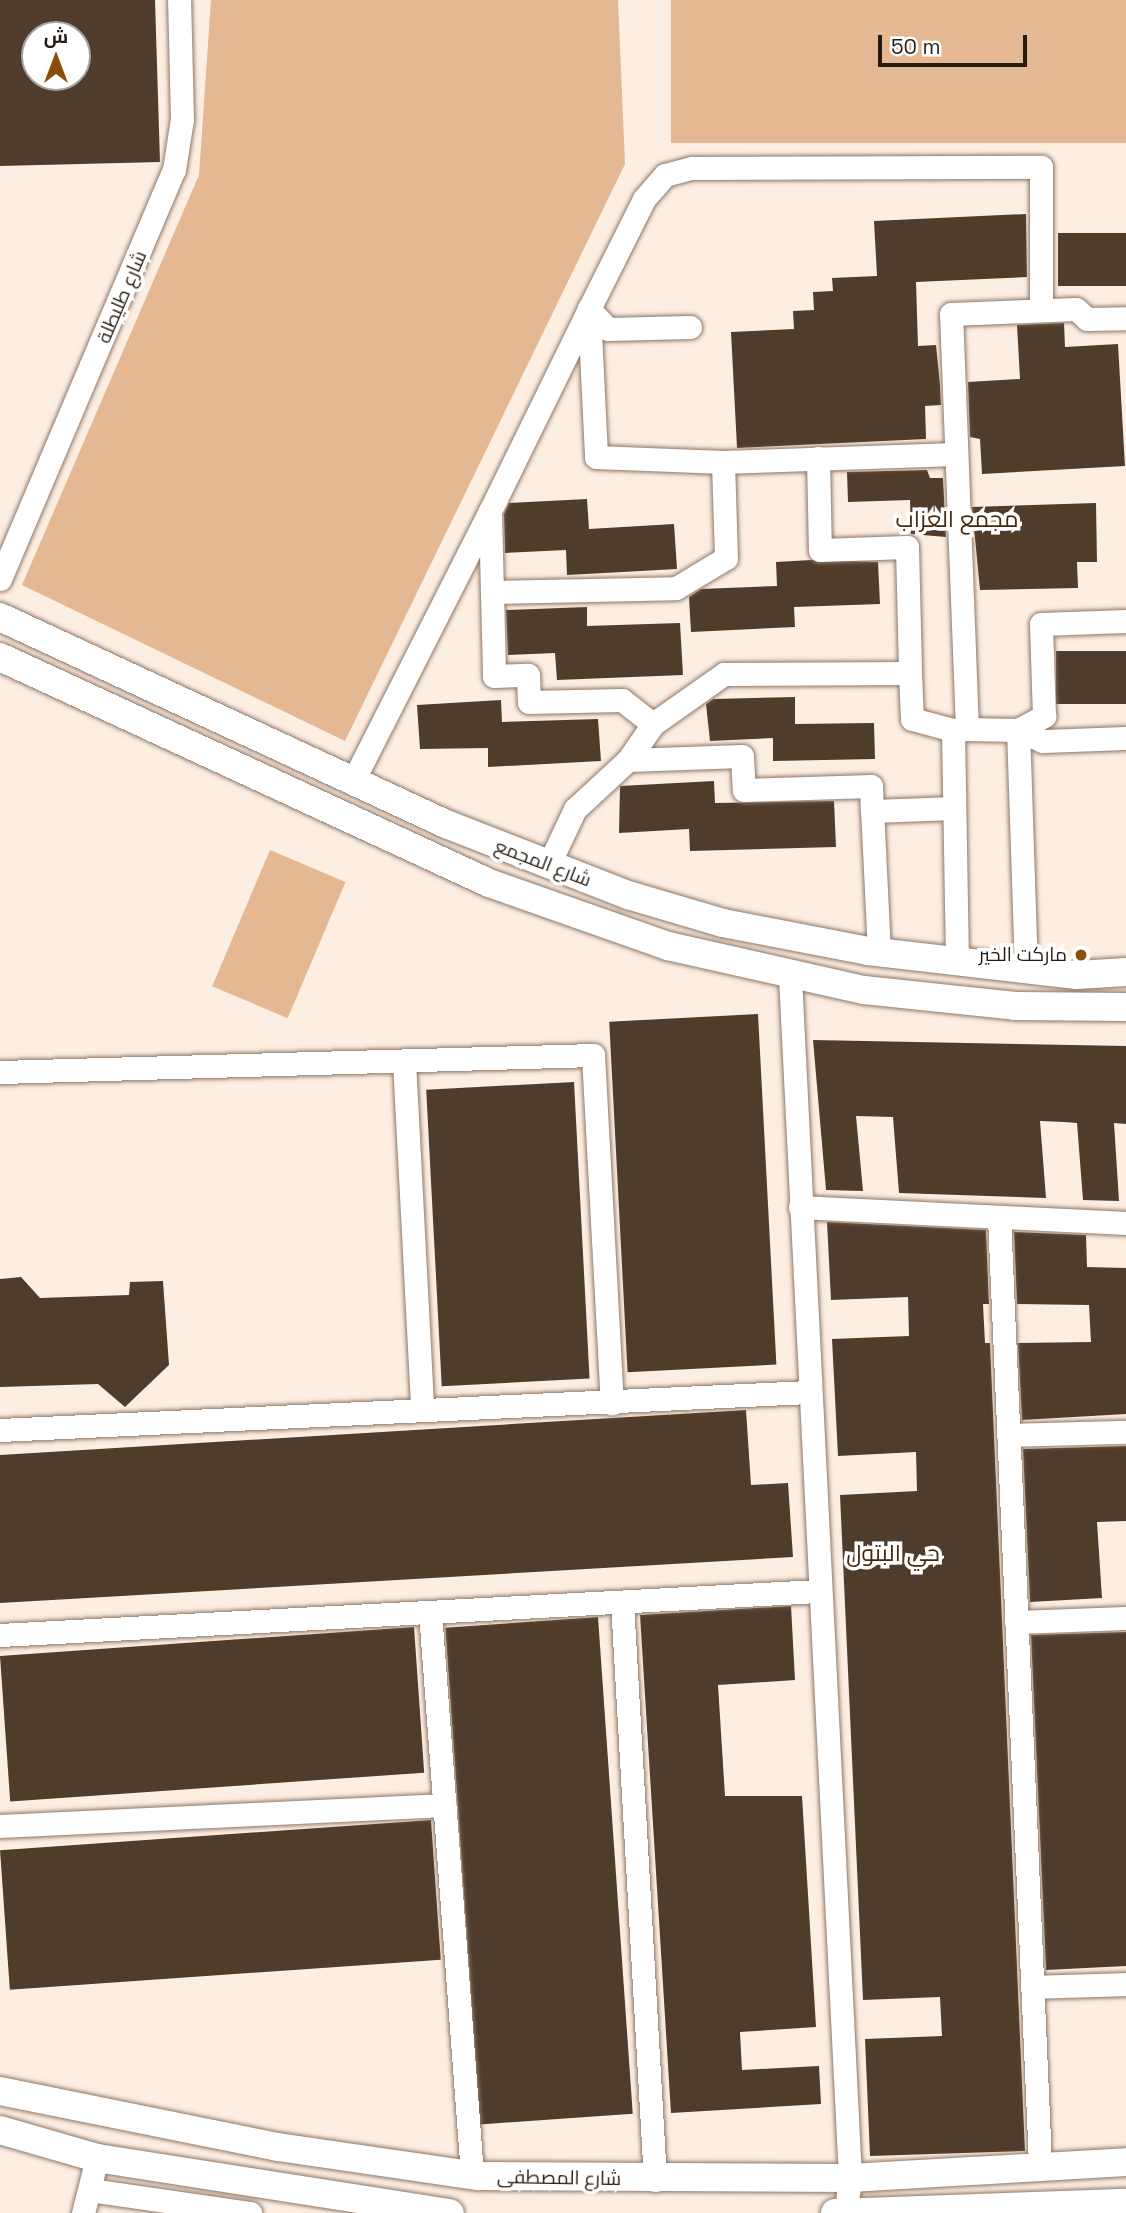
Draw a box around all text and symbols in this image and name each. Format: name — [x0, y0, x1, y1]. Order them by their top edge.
north arrow — [21, 21, 91, 91]
scale bar — [881, 21, 1030, 65]
text: ش — [44, 24, 68, 49]
text: 50 m — [891, 33, 941, 60]
street label: شارع طليطلة — [92, 247, 152, 347]
district label: مجمع العزاب — [896, 505, 1018, 533]
street label: شارع المجمع — [492, 834, 594, 892]
place label: ماركت الخير — [979, 944, 1067, 966]
marker: ماركت الخير — [1073, 947, 1089, 963]
district label: حي البتول — [846, 1539, 940, 1567]
street label: شارع المصطفى — [497, 2166, 621, 2190]

